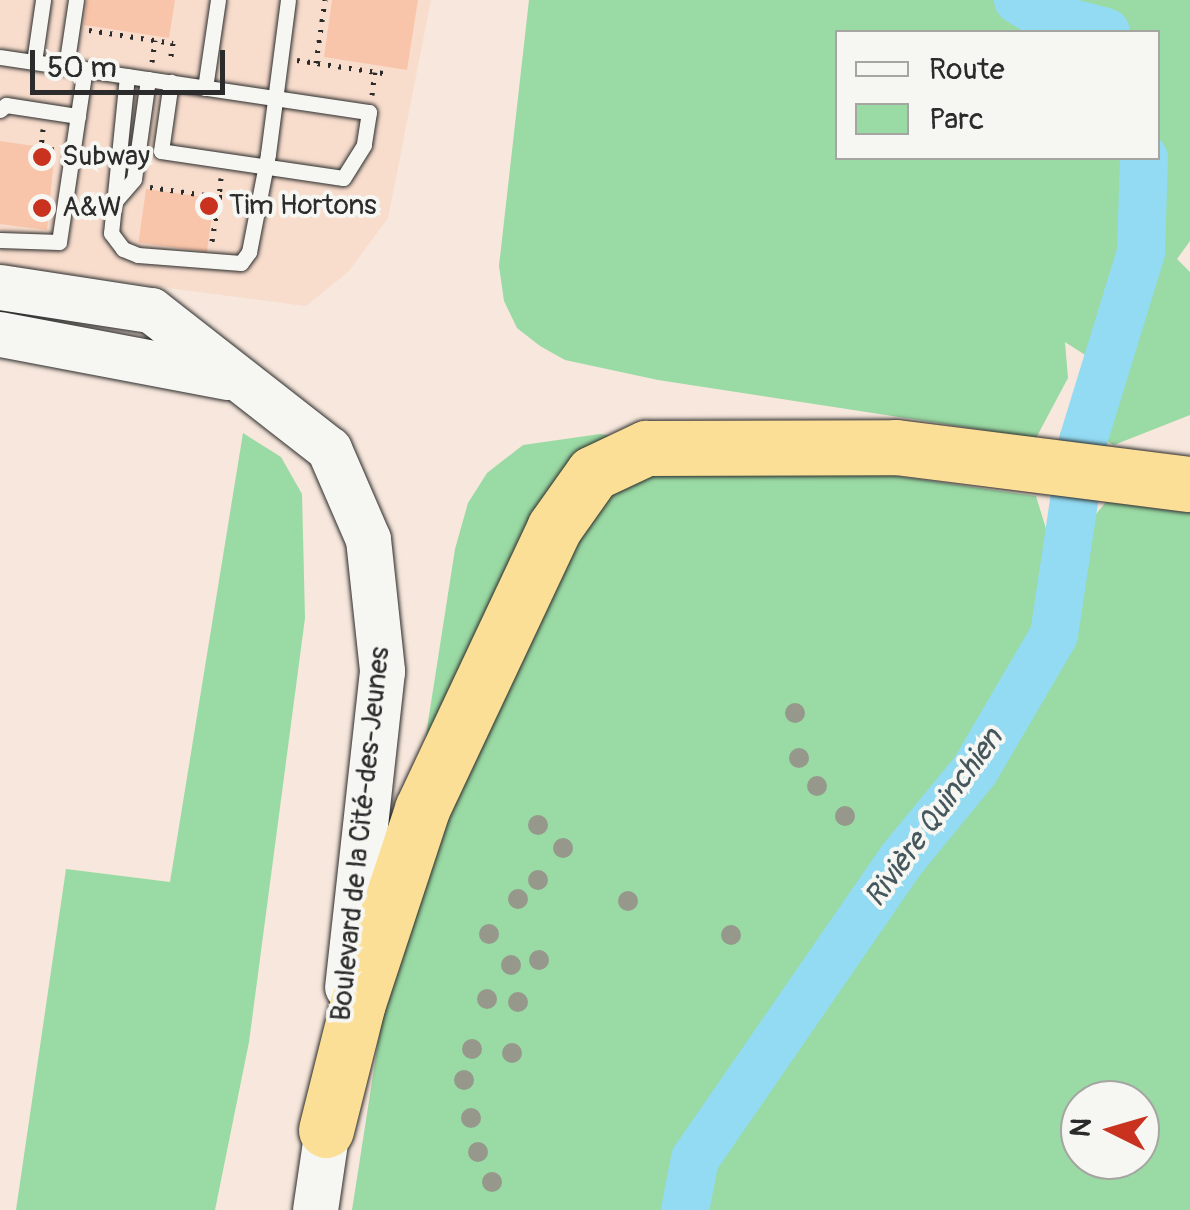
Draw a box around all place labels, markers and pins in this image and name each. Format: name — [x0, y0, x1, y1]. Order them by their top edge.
place label: Subway — [62, 140, 150, 174]
marker: Subway — [31, 146, 53, 168]
place label: Tim Hortons — [229, 189, 376, 223]
place label: A&W — [62, 191, 122, 225]
marker: Tim Hortons — [198, 195, 220, 217]
marker: A&W — [31, 197, 53, 219]

